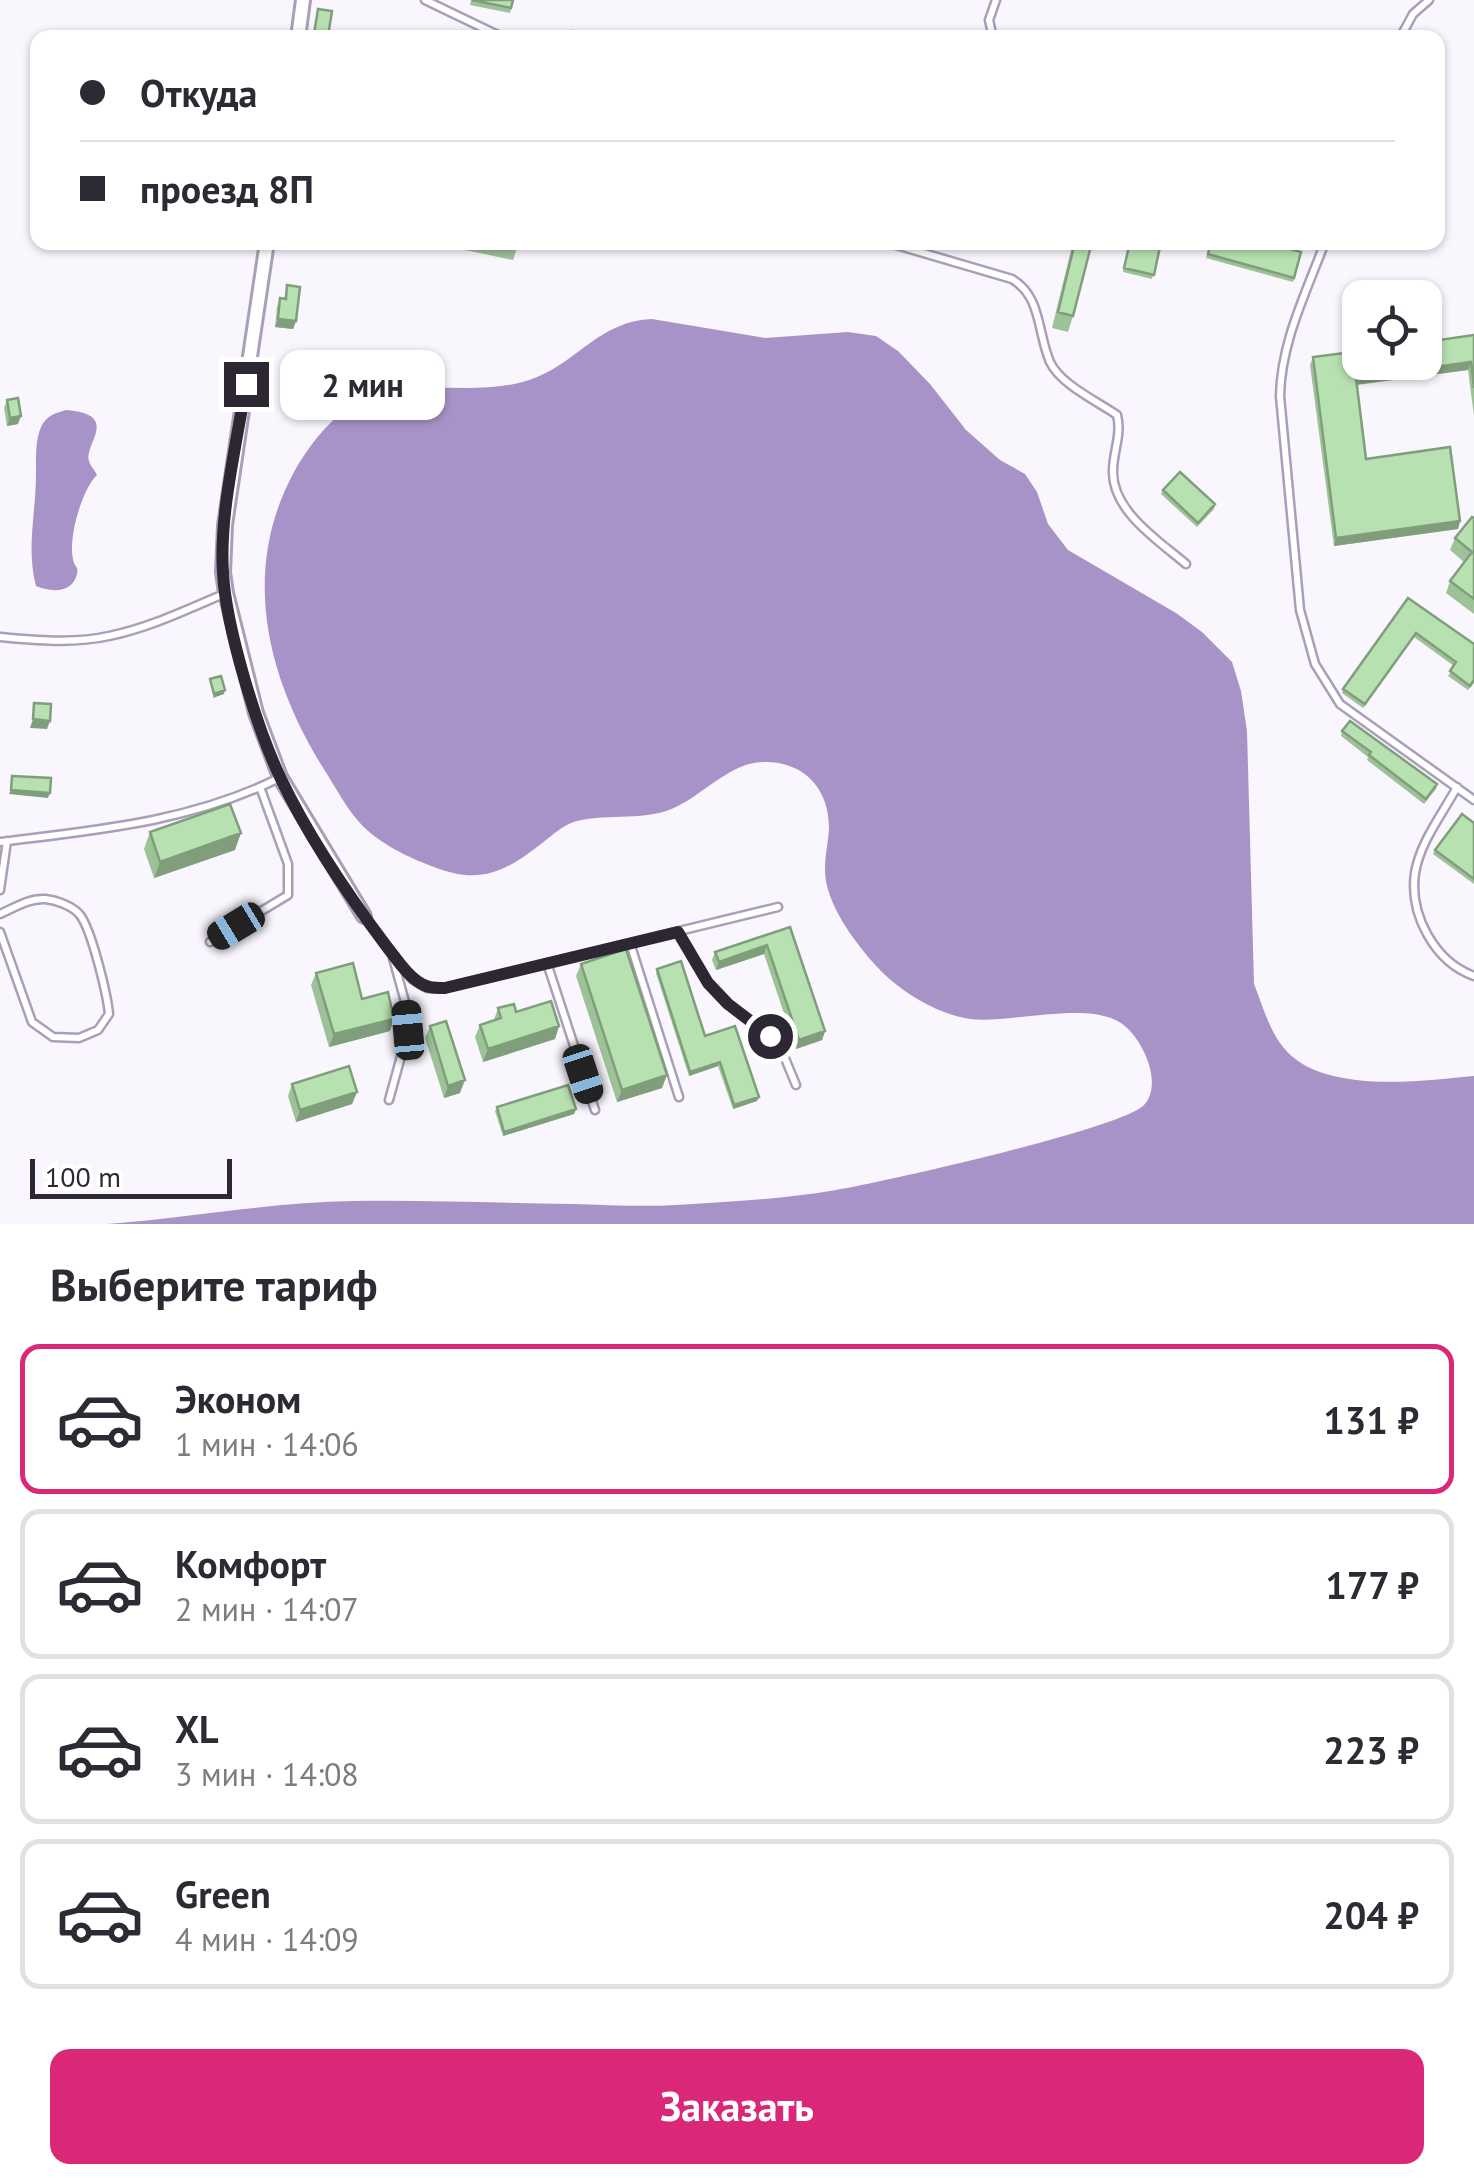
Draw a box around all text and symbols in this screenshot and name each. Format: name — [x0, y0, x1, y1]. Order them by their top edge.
text: Откуда — [140, 68, 257, 117]
text: проезд 8П — [140, 164, 314, 213]
map controls — [1342, 280, 1442, 380]
button: locate — [1342, 280, 1442, 380]
callout: 2 мин — [281, 349, 446, 419]
route end — [224, 362, 269, 407]
text: 2 мин — [321, 364, 404, 406]
car — [203, 898, 269, 954]
car — [390, 999, 426, 1061]
route start — [748, 1014, 793, 1059]
car — [559, 1041, 607, 1107]
scale bar — [30, 1154, 232, 1198]
text: 100 m — [45, 1158, 121, 1195]
text: Выберите тариф — [50, 1255, 377, 1313]
icon: car — [55, 1374, 145, 1464]
text: Эконом — [175, 1374, 301, 1423]
text: 131 ₽ — [1323, 1395, 1419, 1444]
text: 1 мин · 14:06 — [175, 1423, 359, 1465]
icon: car — [55, 1539, 145, 1629]
text: Комфорт — [175, 1539, 326, 1588]
text: 177 ₽ — [1325, 1560, 1419, 1609]
text: 2 мин · 14:07 — [175, 1588, 359, 1630]
icon: car — [55, 1704, 145, 1794]
text: XL — [175, 1704, 219, 1753]
text: 223 ₽ — [1323, 1725, 1419, 1774]
text: 3 мин · 14:08 — [175, 1753, 359, 1795]
icon: car — [55, 1869, 145, 1959]
text: Green — [175, 1869, 271, 1918]
text: 204 ₽ — [1323, 1890, 1419, 1939]
text: 4 мин · 14:09 — [175, 1918, 359, 1960]
button: Заказать — [50, 2049, 1424, 2164]

